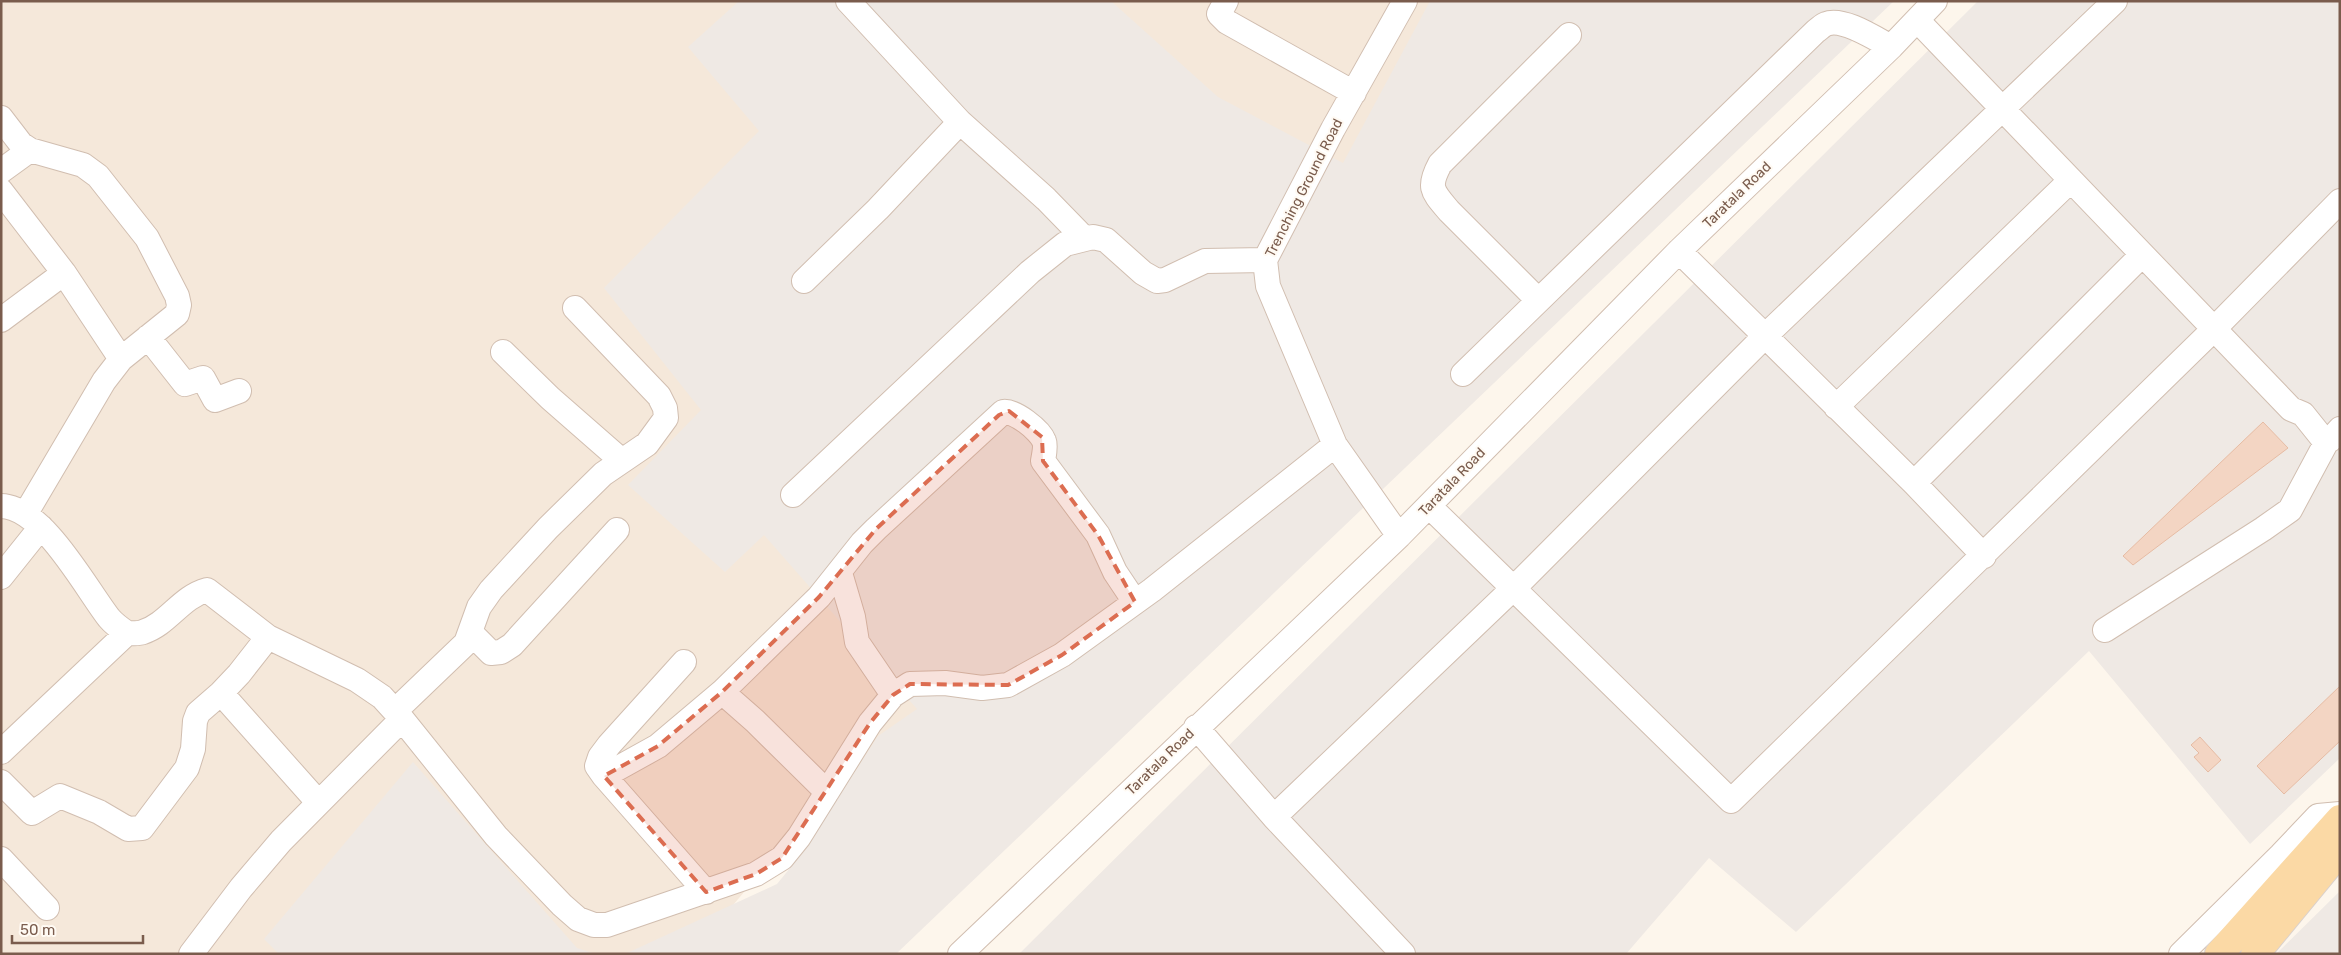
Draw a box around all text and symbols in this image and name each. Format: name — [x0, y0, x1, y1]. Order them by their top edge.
street label: Trenching Ground Road — [1262, 116, 1346, 260]
street label: Taratala Road — [1699, 158, 1775, 232]
street label: Taratala Road — [1415, 444, 1489, 520]
street label: Taratala Road — [1122, 725, 1198, 799]
scale bar — [12, 912, 144, 944]
text: 50 m — [20, 921, 55, 939]

